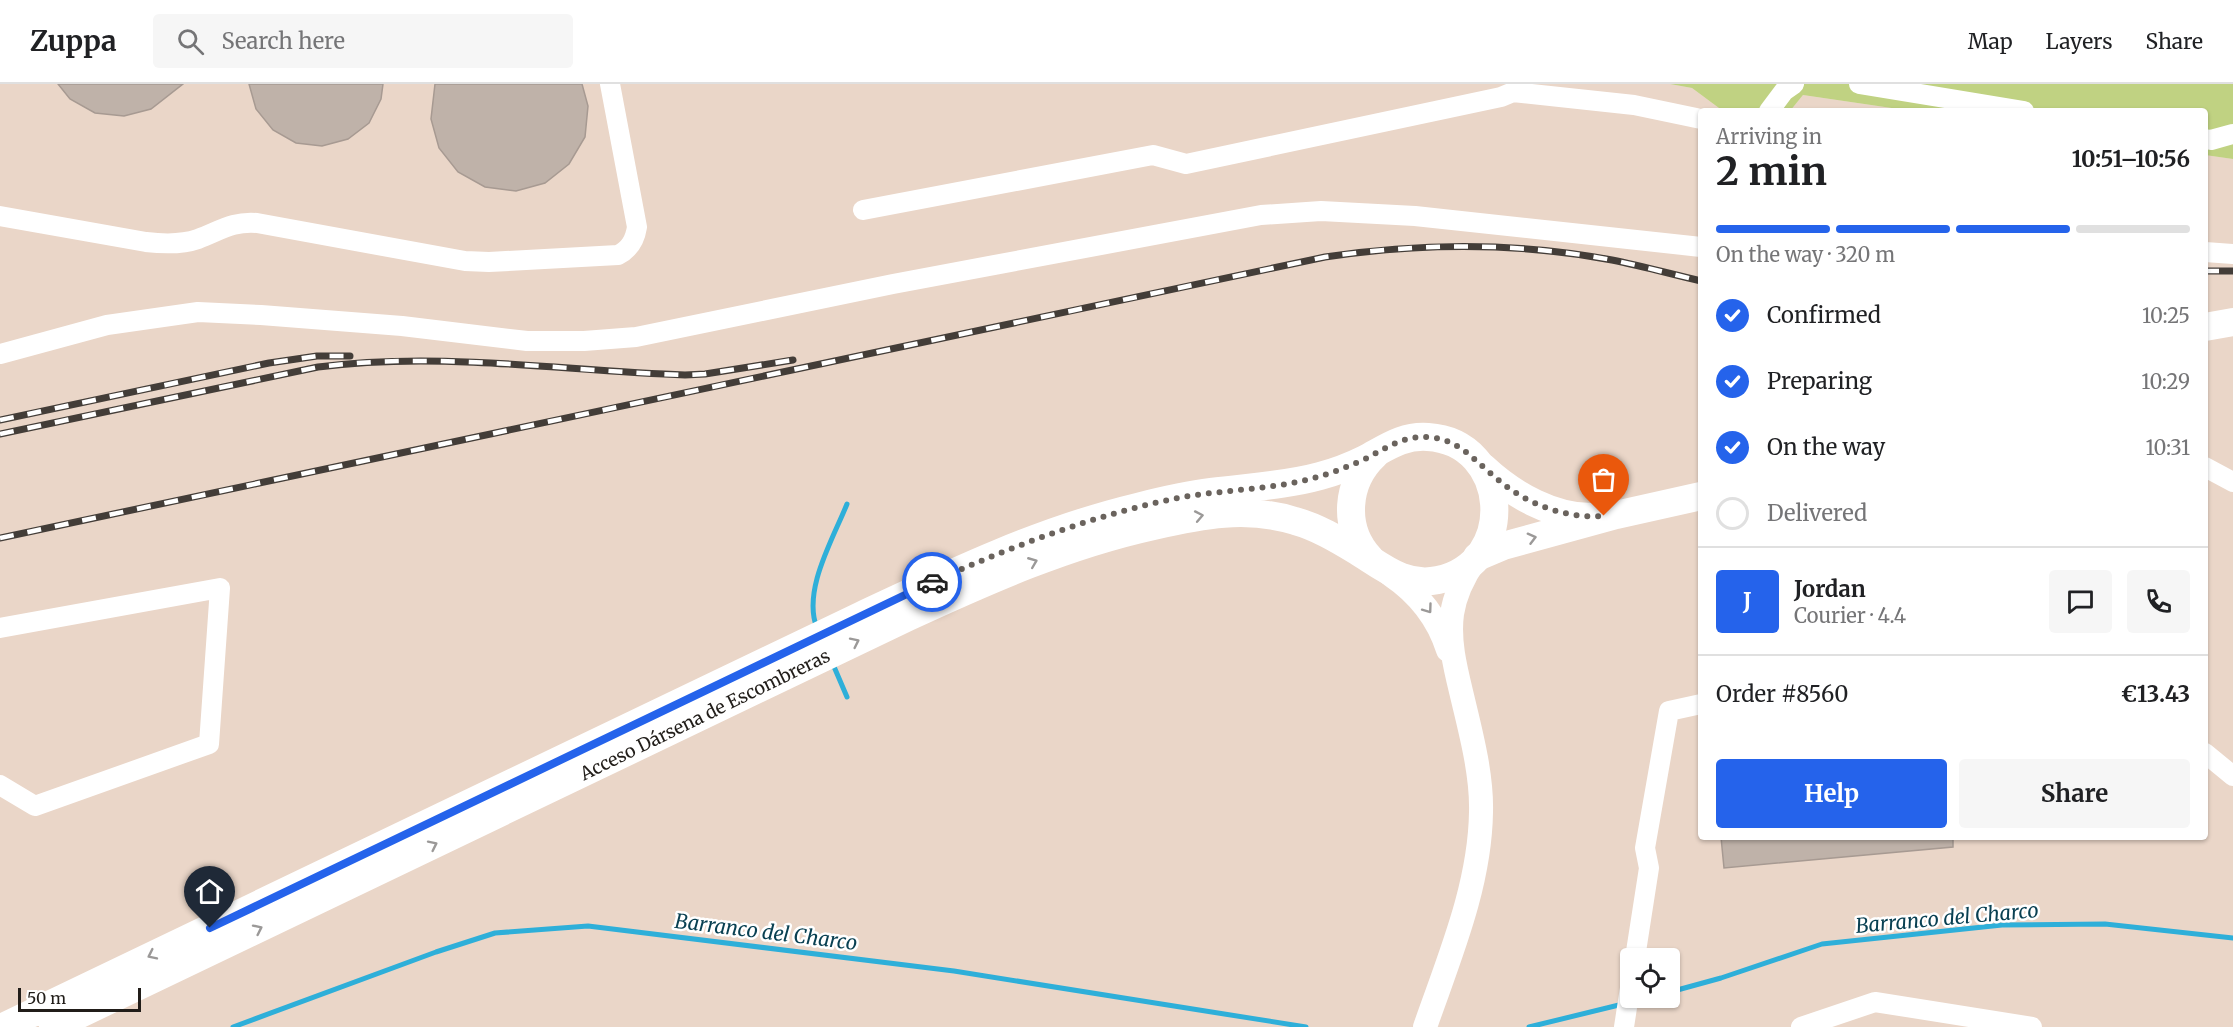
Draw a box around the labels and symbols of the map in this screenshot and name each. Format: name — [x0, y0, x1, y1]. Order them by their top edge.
pin — [1578, 454, 1629, 516]
one-way arrow — [1194, 510, 1204, 523]
one-way arrow — [1526, 533, 1537, 545]
courier — [902, 552, 962, 612]
one-way arrow — [1027, 557, 1038, 570]
one-way arrow — [1420, 603, 1431, 614]
one-way arrow — [849, 638, 860, 650]
street label: Acceso Dársena de Escombreras — [575, 644, 834, 786]
one-way arrow — [427, 840, 438, 852]
pin — [184, 866, 235, 928]
water label: Barranco del Charco — [1854, 897, 2039, 938]
water label: Barranco del Charco — [673, 908, 859, 955]
one-way arrow — [251, 925, 262, 937]
one-way arrow — [147, 948, 158, 960]
scale bar — [18, 985, 141, 1012]

